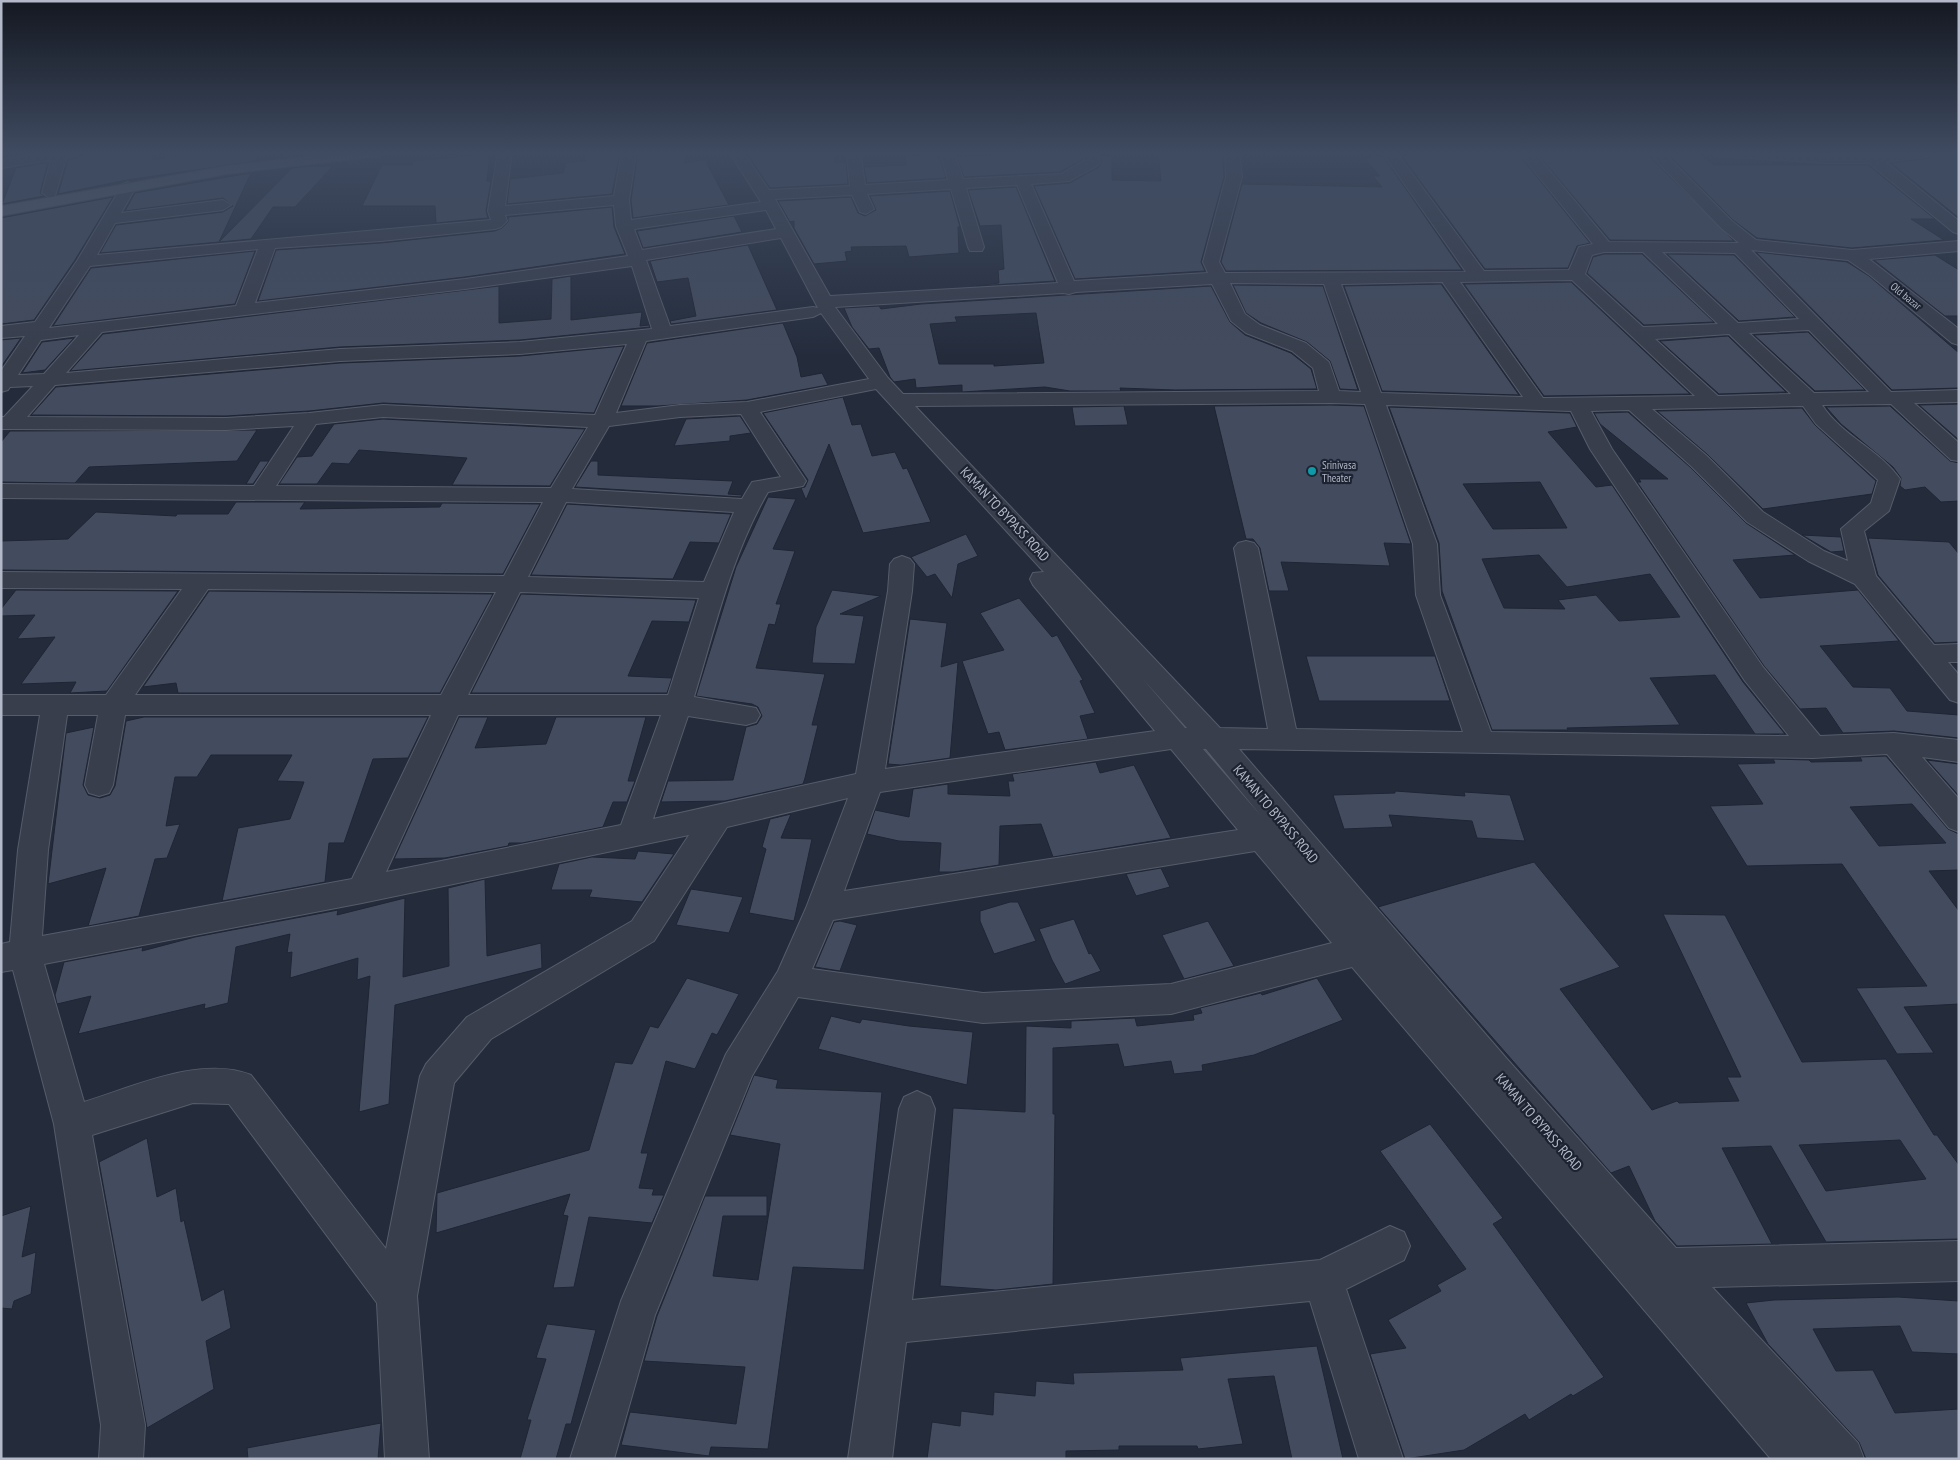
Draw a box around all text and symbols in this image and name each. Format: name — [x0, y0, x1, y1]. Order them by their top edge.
street label: Old bazar — [1888, 279, 1924, 313]
place label: Srinivasa Theater — [1322, 458, 1356, 485]
street label: KAMAN TO BYPASS ROAD — [956, 463, 1054, 565]
marker: Srinivasa Theater — [1306, 465, 1318, 477]
street label: KAMAN TO BYPASS ROAD — [1230, 761, 1322, 867]
street label: KAMAN TO BYPASS ROAD — [1492, 1070, 1586, 1174]

